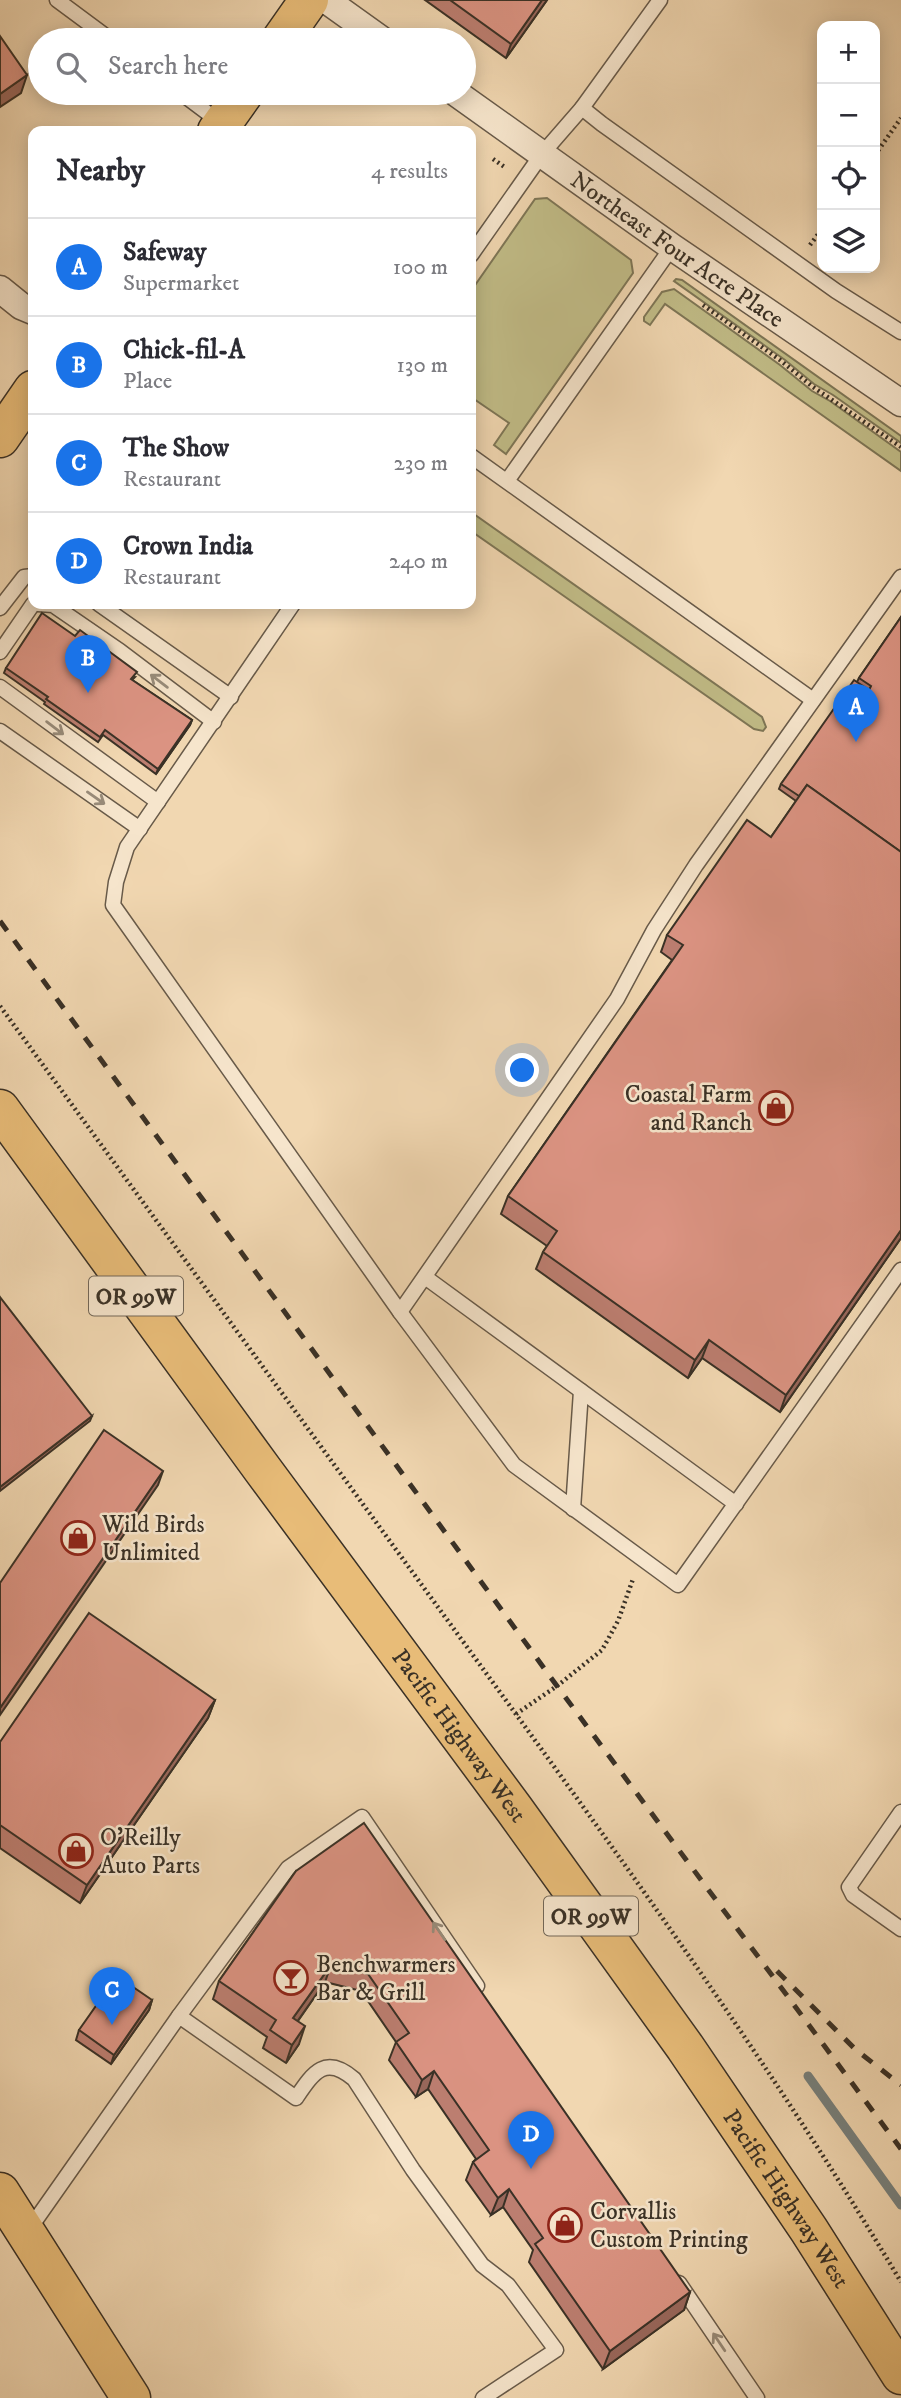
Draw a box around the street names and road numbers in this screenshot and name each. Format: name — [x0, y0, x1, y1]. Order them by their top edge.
street label: Northeast Four Acre Place — [564, 165, 789, 335]
road number: OR 99W — [89, 1276, 183, 1316]
street label: Pacific Highway West — [385, 1643, 533, 1829]
road number: OR 99W — [544, 1896, 638, 1936]
street label: Pacific Highway West — [716, 2104, 856, 2294]

